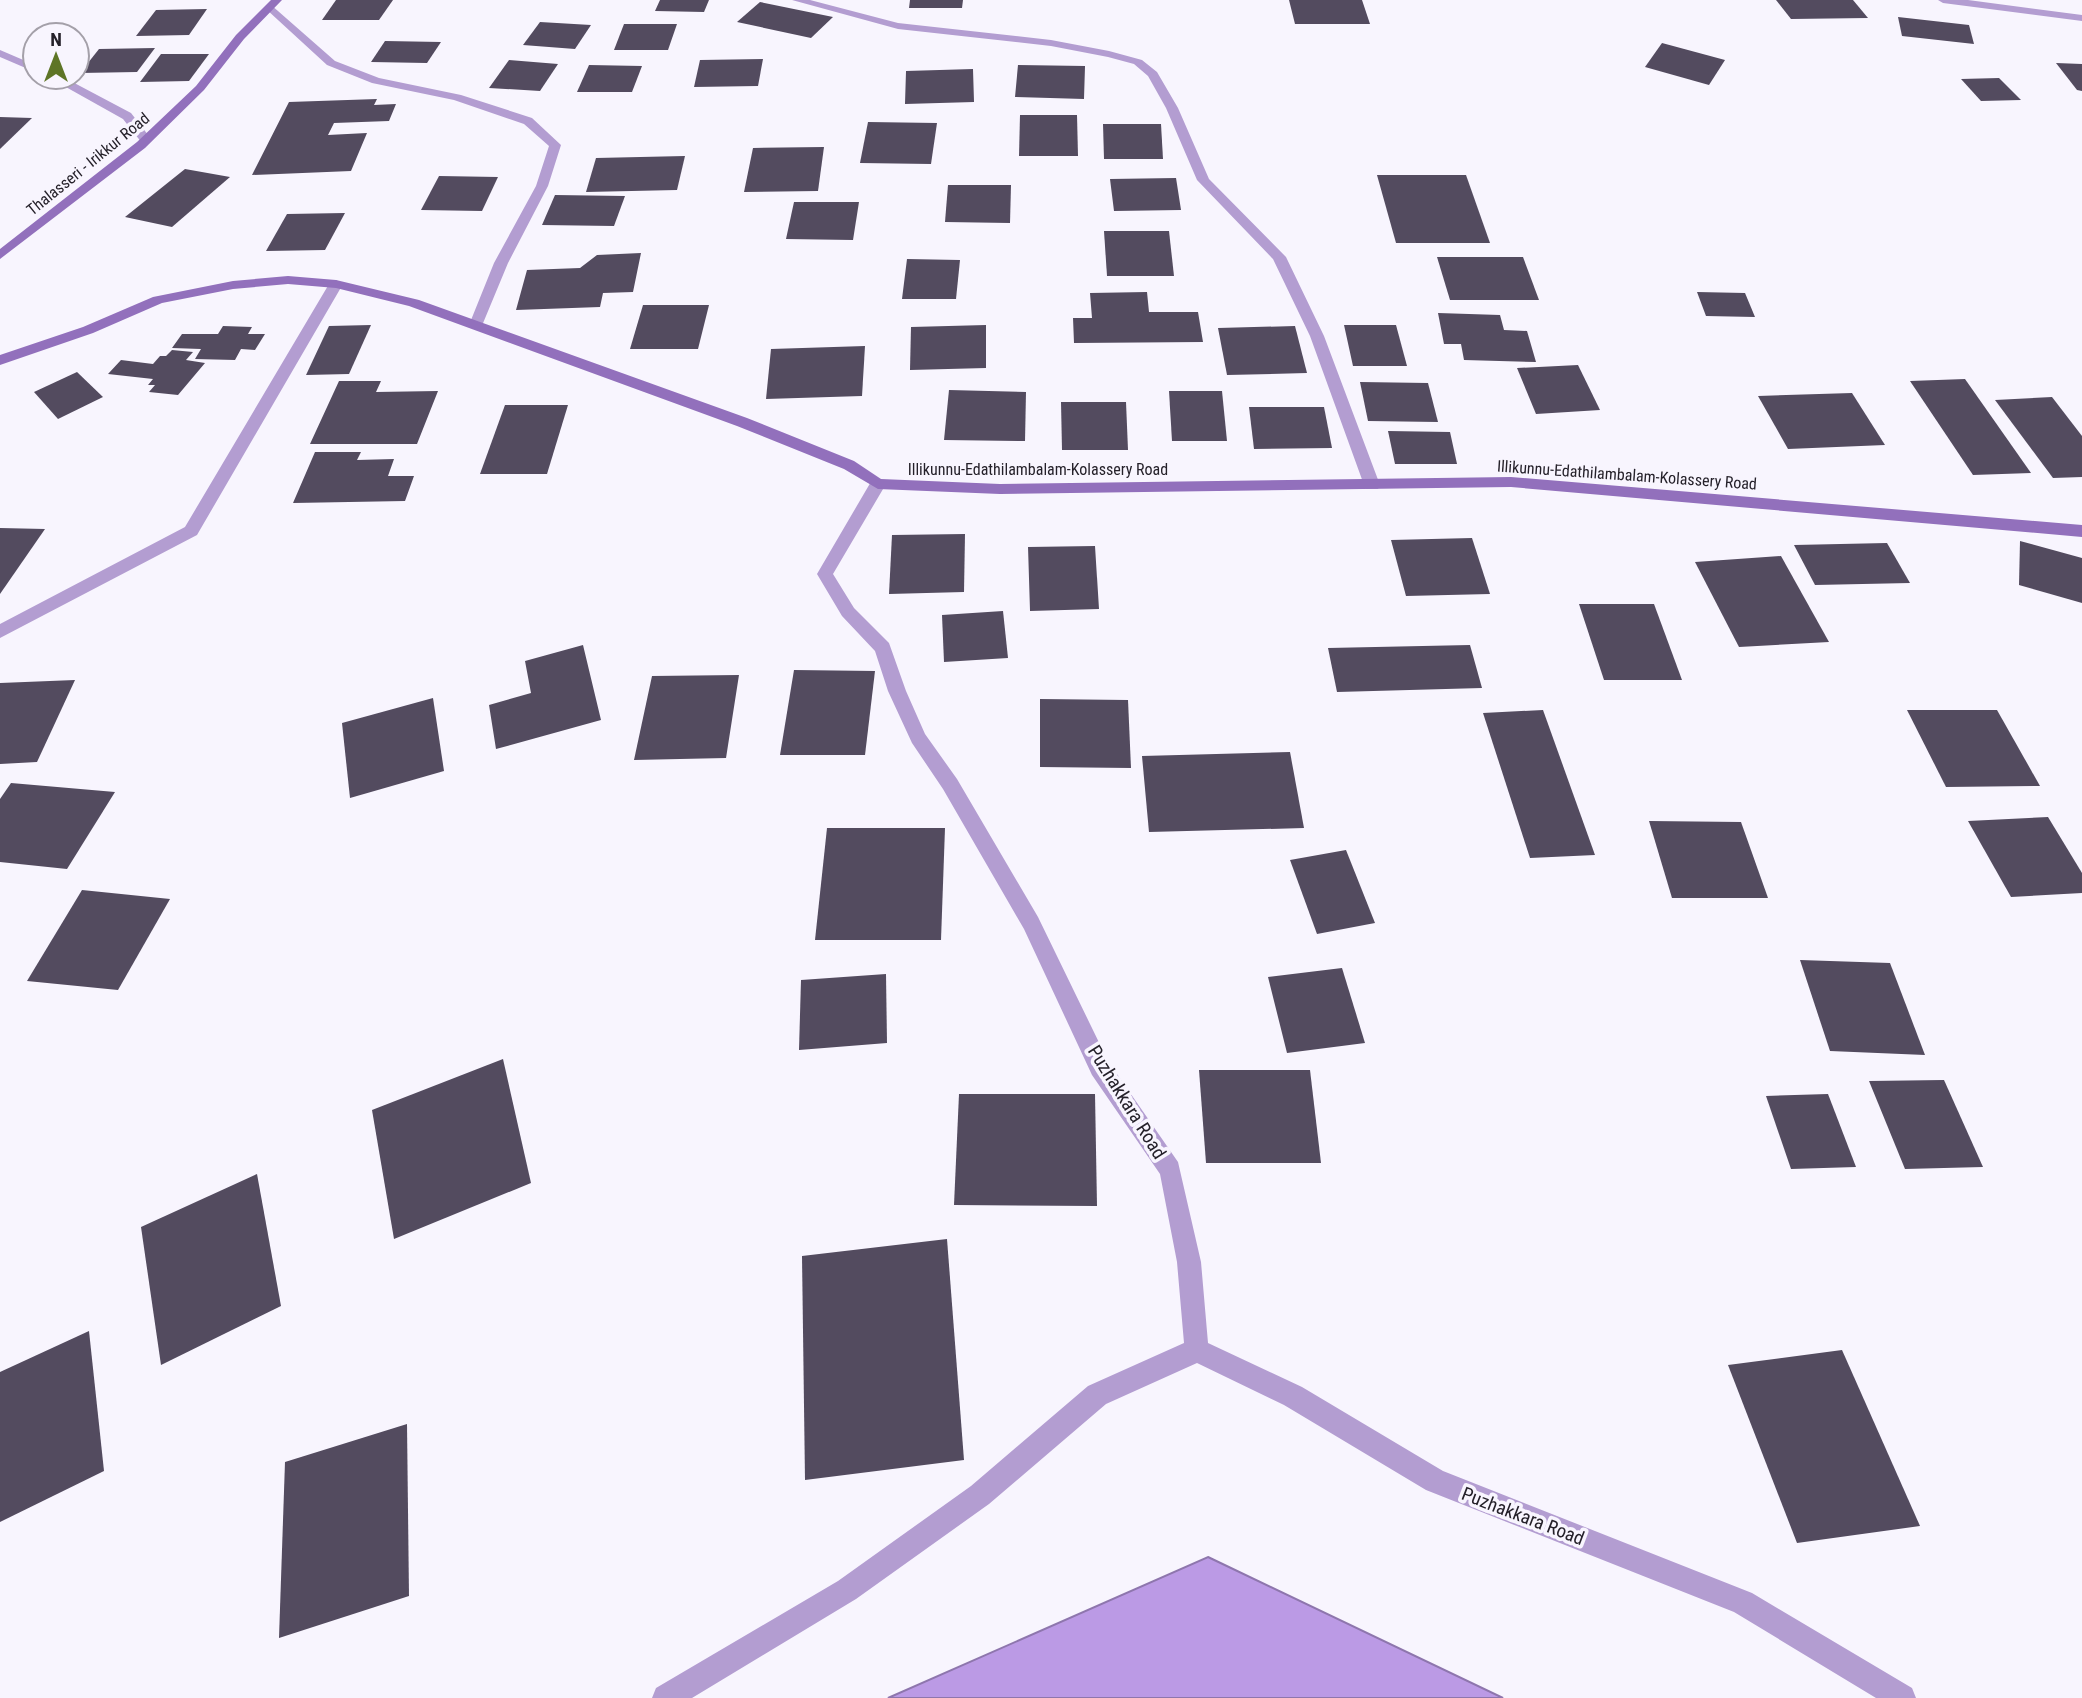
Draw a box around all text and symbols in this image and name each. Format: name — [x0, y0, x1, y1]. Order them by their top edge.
north arrow — [21, 21, 91, 91]
text: N — [50, 28, 62, 51]
street label: Thalasseri - Irikkur Road — [23, 109, 153, 219]
street label: Illikunnu-Edathilambalam-Kolassery Road — [1496, 456, 1758, 494]
street label: Illikunnu-Edathilambalam-Kolassery Road — [908, 460, 1168, 479]
street label: Puzhakkara Road — [1083, 1041, 1171, 1163]
street label: Puzhakkara Road — [1458, 1482, 1588, 1550]

